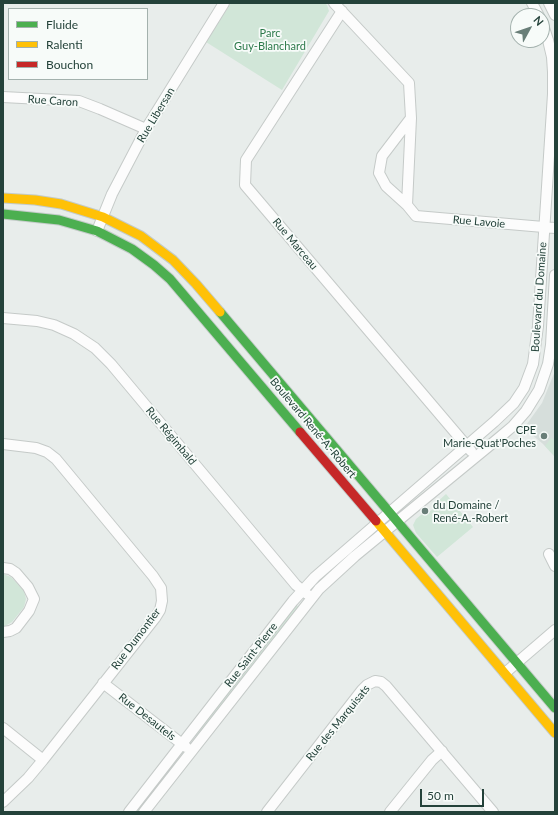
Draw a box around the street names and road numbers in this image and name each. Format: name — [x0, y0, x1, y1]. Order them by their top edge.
street label: Rue Libersan — [134, 85, 178, 145]
street label: Rue Caron — [27, 93, 79, 109]
street label: Rue Lavoie — [452, 213, 506, 231]
street label: Rue Marceau — [270, 216, 320, 272]
street label: Boulevard du Domaine — [529, 242, 549, 352]
street label: Boulevard René-A.-Robert — [267, 375, 359, 481]
street label: Rue Régimbald — [143, 404, 199, 468]
street label: Rue Dumontier — [109, 606, 163, 672]
street label: Rue Saint-Pierre — [222, 620, 280, 690]
street label: Rue des Marquisats — [303, 682, 373, 764]
street label: Rue Desautels — [116, 691, 178, 743]

